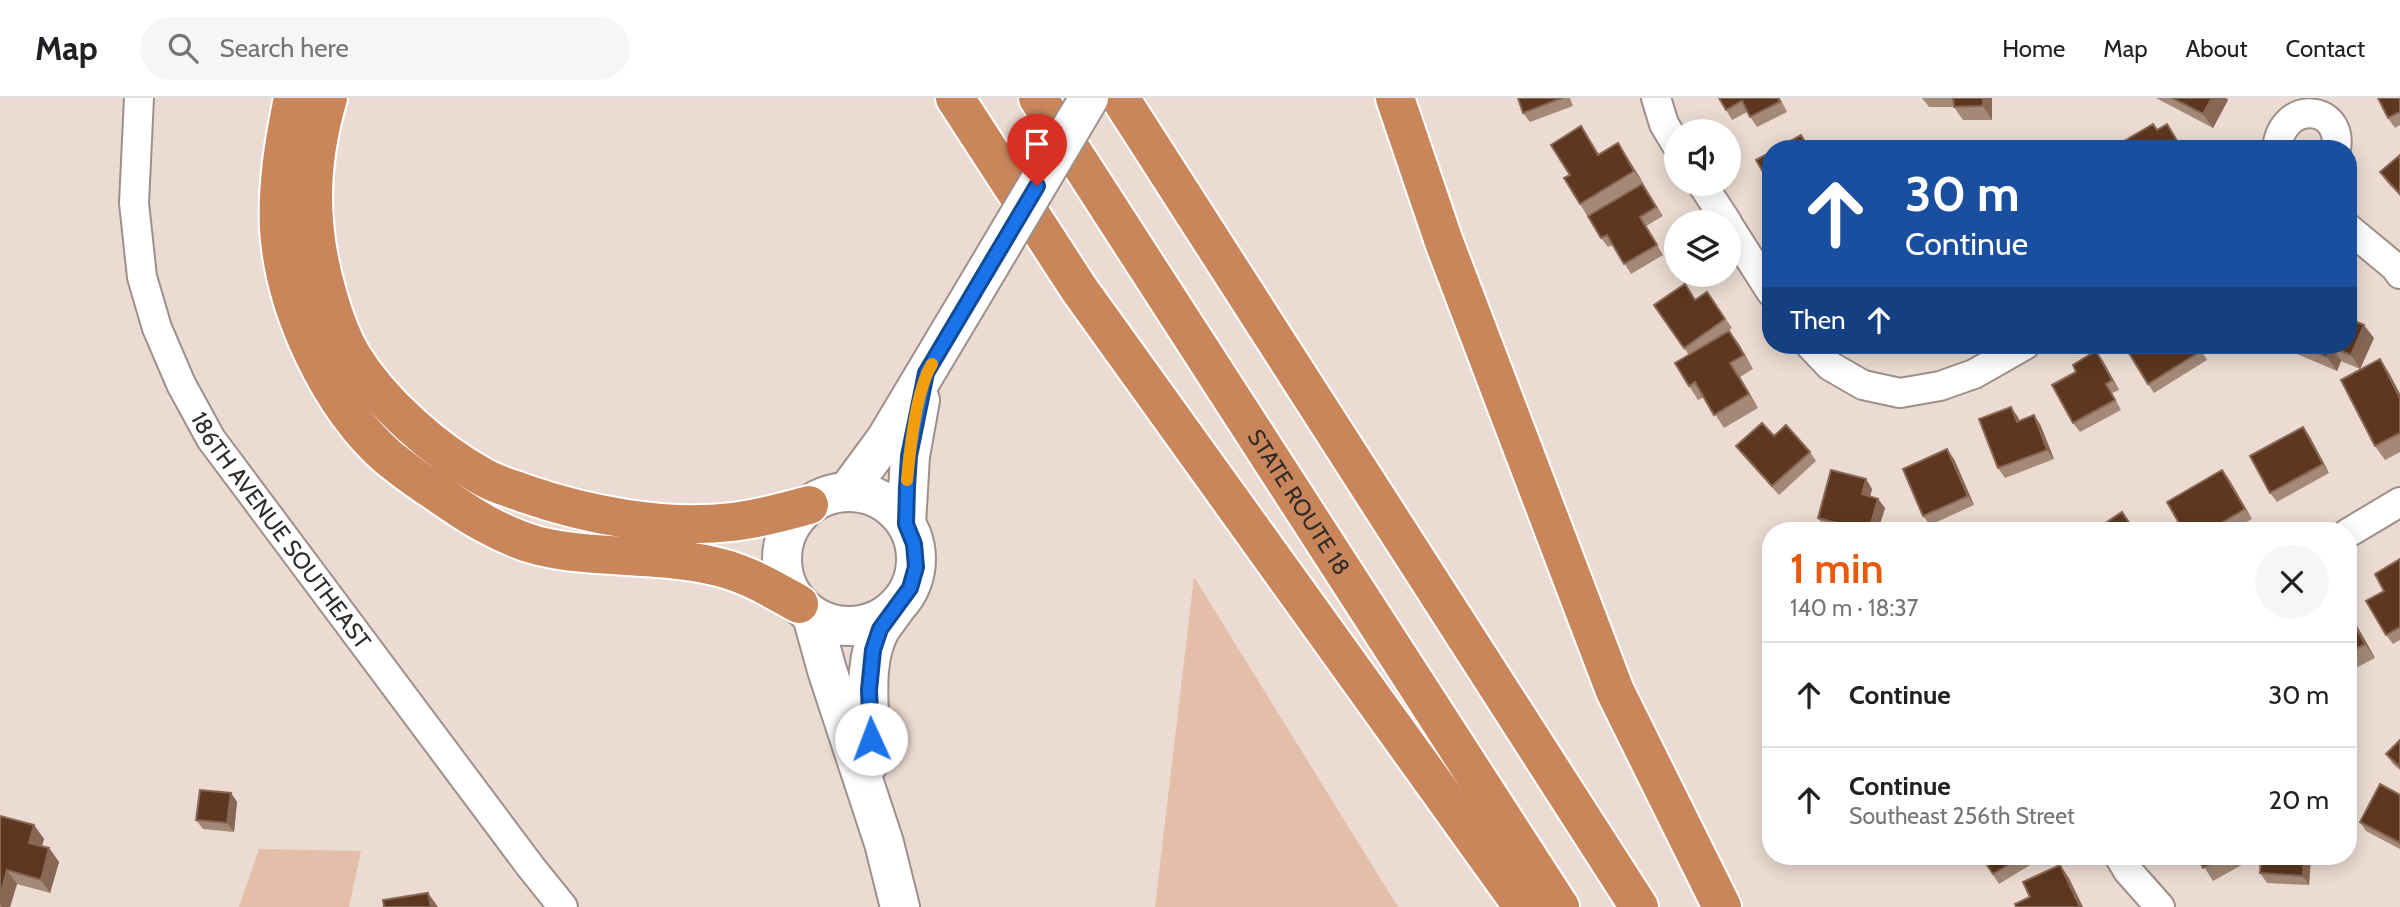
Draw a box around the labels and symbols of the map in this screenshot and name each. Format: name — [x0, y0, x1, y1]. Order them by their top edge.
pin — [1007, 114, 1067, 186]
street label: 186TH AVENUE SOUTHEAST — [185, 407, 377, 654]
street label: STATE ROUTE 18 — [1242, 424, 1356, 580]
position arrow — [834, 702, 908, 776]

